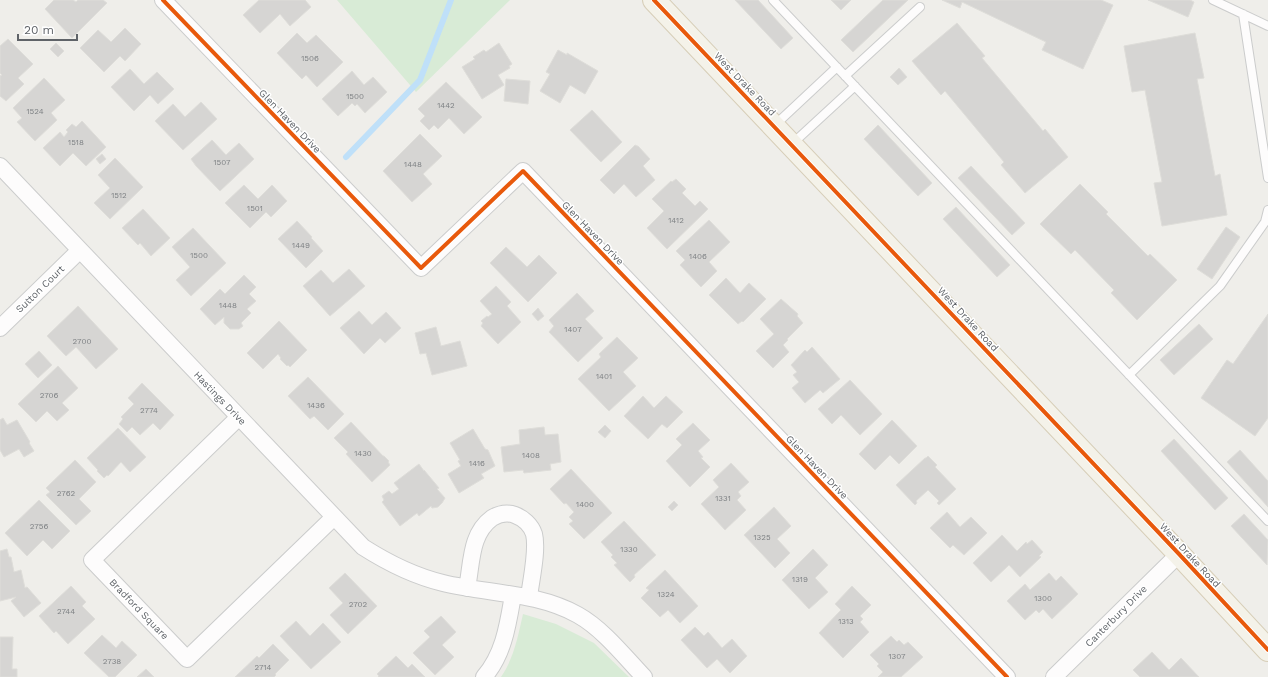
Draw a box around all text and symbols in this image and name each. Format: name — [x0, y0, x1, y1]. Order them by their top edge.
scale bar — [18, 16, 77, 42]
text: 20 m — [24, 23, 54, 37]
street label: West Drake Road — [712, 50, 778, 118]
house number: 1506 — [301, 54, 319, 63]
street label: Glen Haven Drive — [257, 87, 323, 155]
house number: 1500 — [346, 92, 364, 101]
house number: 1442 — [437, 101, 455, 110]
house number: 1524 — [26, 107, 44, 116]
house number: 1518 — [68, 138, 84, 147]
house number: 1507 — [213, 158, 231, 167]
house number: 1448 — [404, 160, 422, 169]
house number: 1512 — [111, 191, 127, 200]
street label: Glen Haven Drive — [560, 199, 626, 267]
house number: 1501 — [247, 204, 263, 213]
house number: 1412 — [668, 216, 684, 225]
house number: 1449 — [292, 241, 310, 250]
house number: 1500 — [190, 251, 208, 260]
house number: 1406 — [689, 252, 707, 261]
street label: Sutton Court — [14, 263, 67, 315]
street label: West Drake Road — [935, 285, 1001, 353]
house number: 1448 — [219, 301, 237, 310]
house number: 1407 — [564, 325, 582, 334]
house number: 2700 — [73, 337, 91, 346]
street label: Hastings Drive — [192, 369, 248, 427]
house number: 1401 — [596, 372, 612, 381]
house number: 2706 — [40, 391, 58, 400]
house number: 1436 — [307, 401, 325, 410]
house number: 2774 — [140, 406, 158, 415]
street label: Glen Haven Drive — [784, 433, 850, 501]
house number: 1430 — [354, 449, 372, 458]
house number: 1408 — [522, 451, 540, 460]
house number: 1416 — [469, 459, 485, 468]
house number: 2762 — [57, 489, 76, 498]
house number: 1331 — [715, 494, 731, 503]
house number: 1400 — [576, 500, 594, 509]
street label: West Drake Road — [1157, 521, 1223, 589]
house number: 2756 — [30, 522, 48, 531]
house number: 1325 — [753, 533, 771, 542]
house number: 1330 — [620, 545, 638, 554]
house number: 1319 — [792, 575, 808, 584]
street label: Bradford Square — [107, 576, 171, 642]
street label: Canterbury Drive — [1083, 583, 1149, 649]
house number: 1324 — [657, 590, 675, 599]
house number: 1300 — [1034, 594, 1052, 603]
house number: 2702 — [349, 600, 368, 609]
house number: 2744 — [57, 607, 75, 616]
house number: 1313 — [838, 617, 854, 626]
house number: 1307 — [888, 652, 906, 661]
house number: 2738 — [103, 657, 121, 666]
house number: 2714 — [255, 663, 272, 672]

